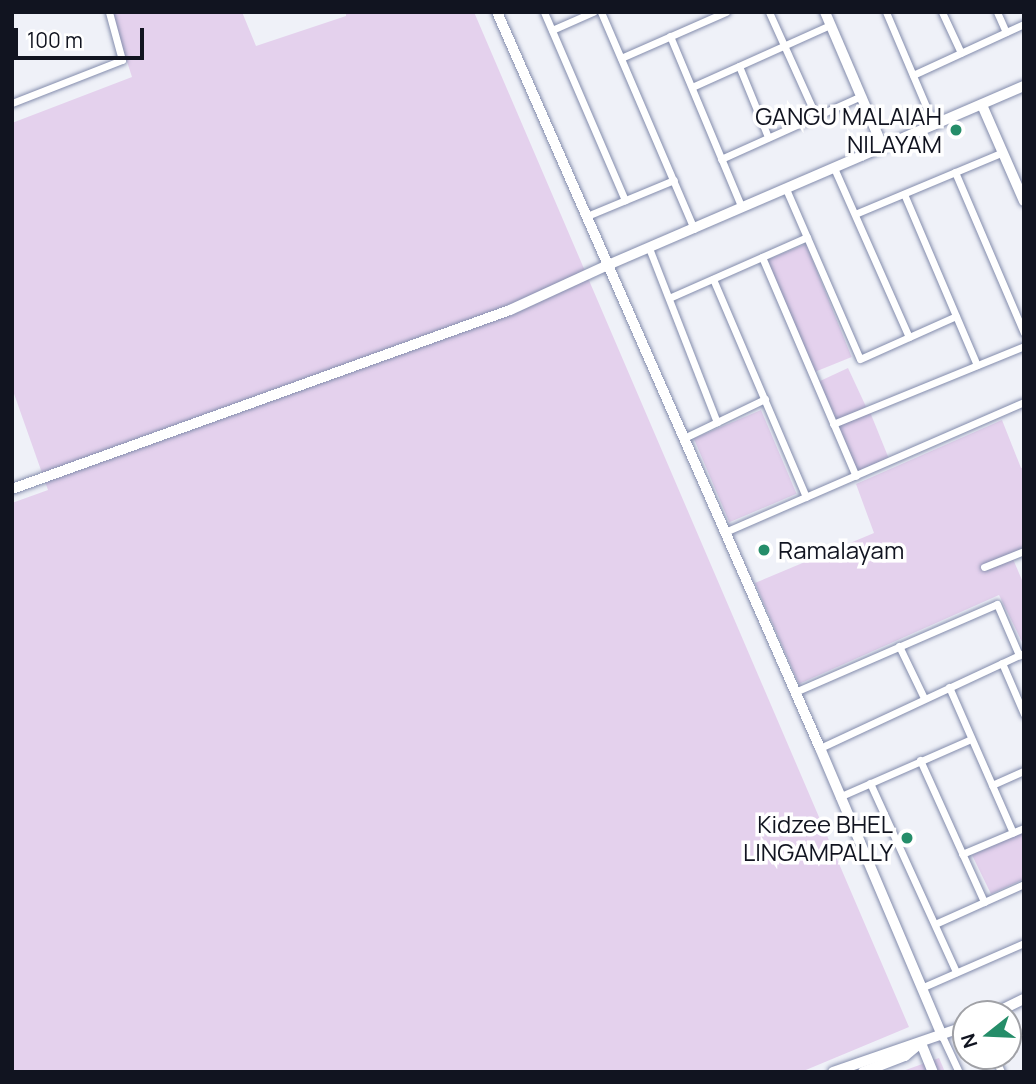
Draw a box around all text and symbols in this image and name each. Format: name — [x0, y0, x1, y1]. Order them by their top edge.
scale bar — [18, 14, 147, 58]
text: 100 m — [27, 26, 83, 54]
place label: GANGU MALAIAH NILAYAM — [755, 102, 942, 158]
marker: GANGU MALAIAH NILAYAM — [948, 122, 964, 138]
place label: Ramalayam — [778, 536, 904, 564]
marker: Ramalayam — [756, 542, 772, 558]
place label: Kidzee BHEL LINGAMPALLY — [743, 810, 893, 866]
marker: Kidzee BHEL LINGAMPALLY — [899, 830, 915, 846]
north arrow — [952, 1000, 1022, 1070]
text: N — [954, 1030, 983, 1051]

